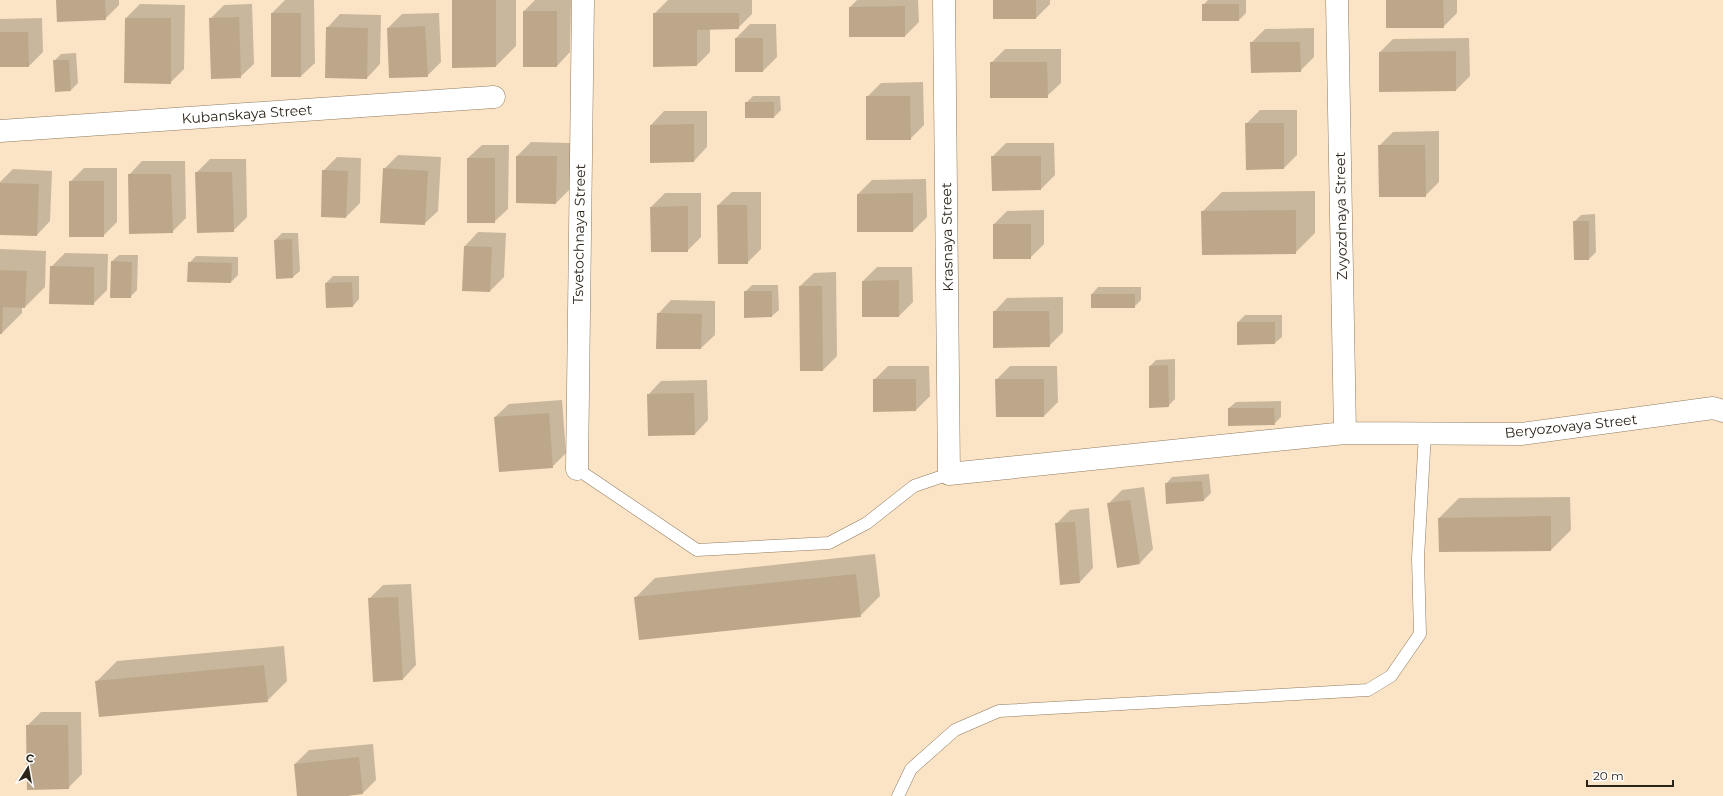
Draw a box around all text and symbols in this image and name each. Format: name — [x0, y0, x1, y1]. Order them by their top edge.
street label: Kubanskaya Street — [181, 100, 313, 128]
street label: Zvyozdnaya Street — [1331, 152, 1351, 280]
street label: Tsvetochnaya Street — [569, 163, 589, 304]
street label: Krasnaya Street — [937, 182, 957, 292]
street label: Beryozovaya Street — [1504, 410, 1638, 442]
north arrow — [8, 748, 48, 788]
text: С — [25, 751, 35, 766]
scale bar — [1587, 762, 1673, 788]
text: 20 m — [1593, 768, 1624, 783]

